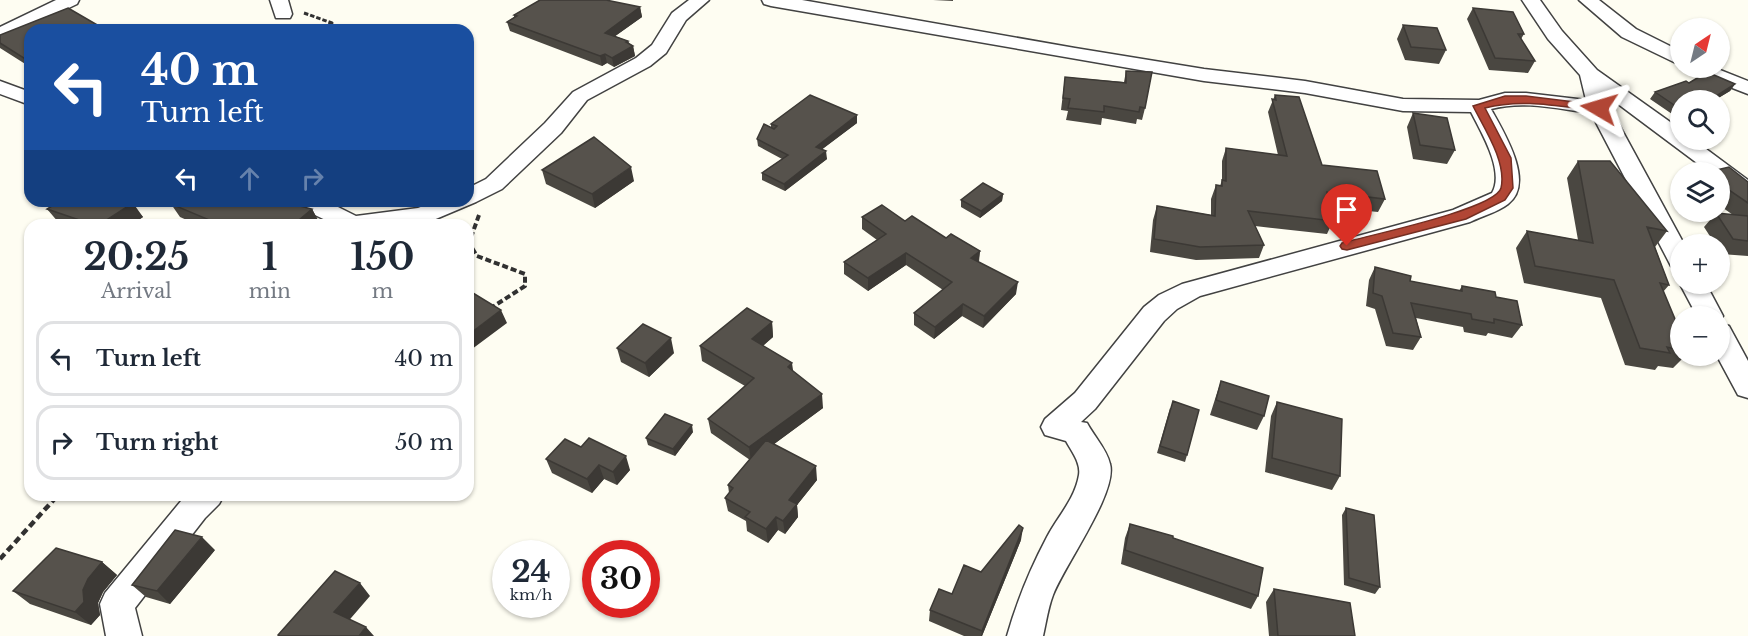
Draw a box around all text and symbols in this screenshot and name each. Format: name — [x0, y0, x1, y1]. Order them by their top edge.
north arrow — [1670, 18, 1730, 78]
map controls — [1670, 18, 1730, 366]
text: 40 m — [141, 44, 258, 96]
icon: left — [42, 48, 120, 126]
position arrow — [1567, 76, 1631, 140]
button: search — [1670, 90, 1730, 150]
text: Turn left — [141, 96, 264, 129]
icon: left — [170, 162, 203, 195]
icon: ahead — [233, 162, 266, 195]
icon: right — [296, 162, 329, 195]
button: layers — [1670, 162, 1730, 222]
pin — [1321, 184, 1372, 246]
icon: arrive — [1330, 193, 1363, 226]
button: + — [1670, 234, 1730, 294]
text: 20:25 — [83, 235, 189, 280]
text: 1 — [262, 235, 278, 280]
text: 150 — [350, 235, 415, 280]
text: Arrival — [101, 279, 172, 303]
text: min — [249, 279, 291, 303]
text: m — [372, 279, 393, 303]
button: − — [1670, 306, 1730, 366]
icon: left — [45, 342, 78, 375]
text: Turn left — [96, 345, 201, 372]
text: 40 m — [395, 345, 453, 372]
icon: right — [45, 426, 78, 459]
text: Turn right — [96, 429, 218, 456]
text: 50 m — [395, 429, 453, 456]
speed limit sign: 30 — [582, 540, 660, 618]
text: 24 — [511, 553, 551, 590]
text: km/h — [510, 585, 552, 604]

